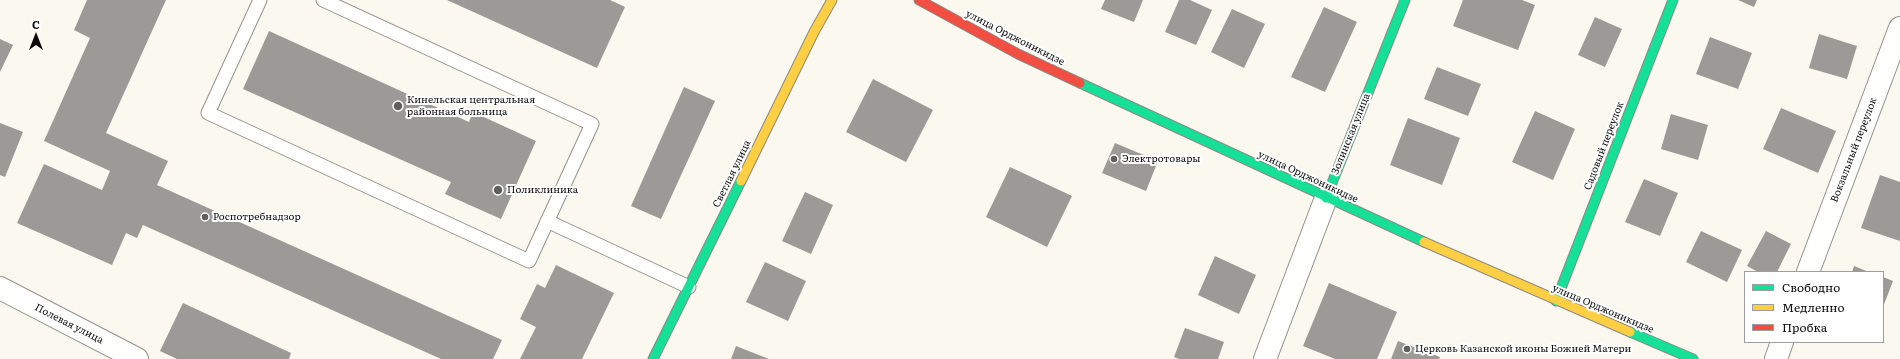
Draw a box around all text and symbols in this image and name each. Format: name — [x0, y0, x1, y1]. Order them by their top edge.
street label: улица Орджоникидзе — [964, 8, 1066, 68]
north arrow — [16, 16, 56, 56]
text: С — [32, 16, 40, 32]
street label: Золинская улица — [1329, 92, 1373, 176]
place label: Кинельская центральная районная больница — [407, 94, 535, 118]
street label: Вокзальный переулок — [1828, 96, 1880, 204]
marker: Кинельская центральная районная больница — [392, 100, 404, 112]
street label: Садовый переулок — [1582, 100, 1626, 192]
street label: Светлая улица — [711, 138, 753, 210]
street label: улица Орджоникидзе — [1256, 148, 1360, 206]
place label: Электротовары — [1122, 153, 1201, 165]
marker: Электротовары — [1109, 154, 1119, 164]
marker: Поликлиника — [492, 184, 504, 196]
place label: Поликлиника — [507, 184, 578, 196]
place label: Роспотребнадзор — [213, 211, 301, 223]
marker: Роспотребнадзор — [200, 212, 210, 222]
legend — [1744, 271, 1884, 343]
text: Свободно — [1782, 278, 1840, 296]
street label: улица Орджоникидзе — [1550, 282, 1656, 336]
text: Медленно — [1782, 298, 1845, 316]
street label: Полевая улица — [33, 302, 105, 346]
text: Пробка — [1782, 318, 1827, 336]
place label: Церковь Казанской иконы Божией Матери — [1415, 343, 1631, 355]
marker: Церковь Казанской иконы Божией Матери — [1402, 344, 1412, 354]

